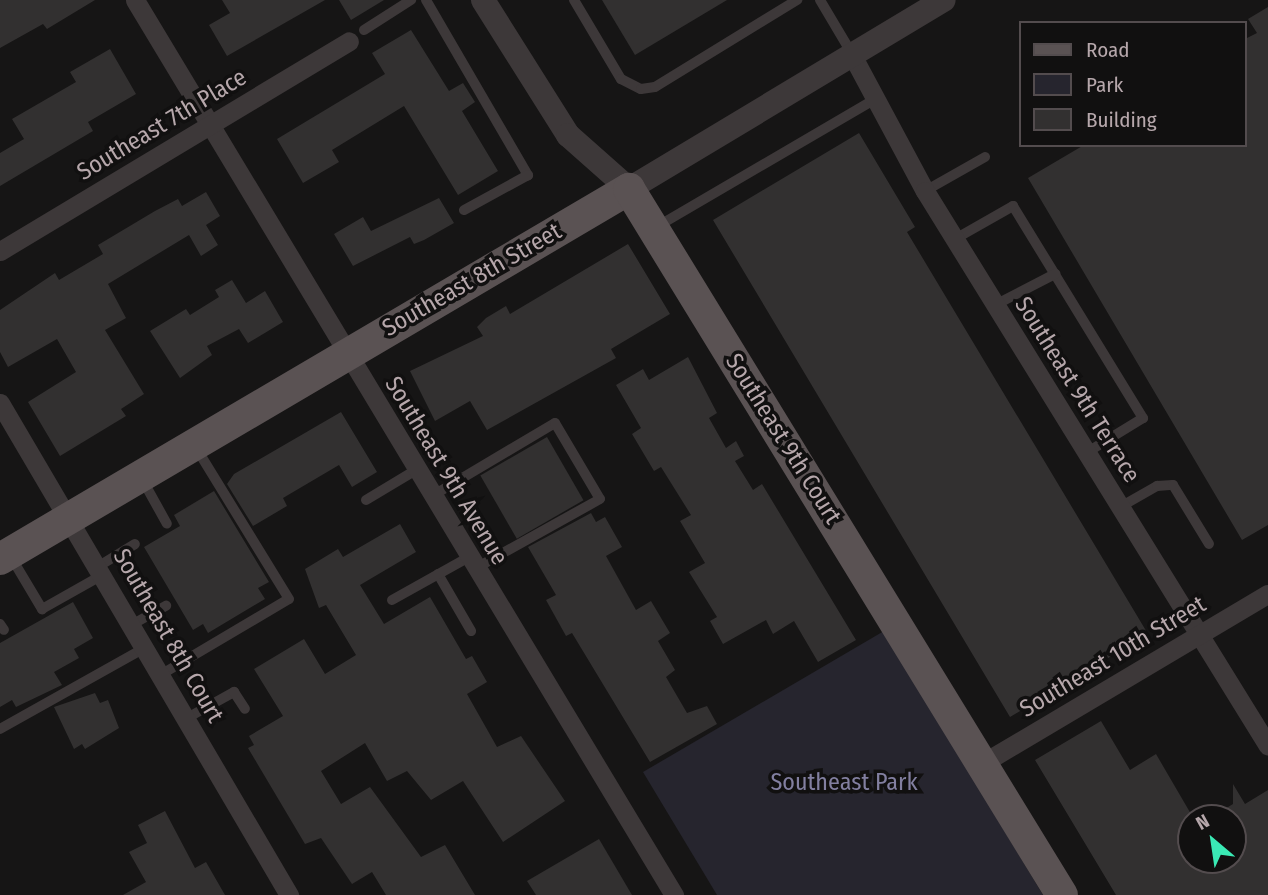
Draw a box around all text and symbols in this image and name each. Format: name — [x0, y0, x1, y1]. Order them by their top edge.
legend — [1020, 21, 1247, 147]
text: Road — [1086, 37, 1130, 63]
street label: Southeast 7th Place — [72, 63, 252, 187]
text: Park — [1086, 72, 1123, 98]
text: Building — [1086, 107, 1157, 133]
street label: Southeast 8th Street — [377, 217, 567, 343]
street label: Southeast 9th Terrace — [1008, 292, 1146, 488]
street label: Southeast 9th Court — [719, 348, 847, 530]
street label: Southeast 9th Avenue — [378, 372, 514, 570]
street label: Southeast 8th Court — [107, 544, 229, 728]
street label: Southeast 10th Street — [1015, 590, 1211, 724]
park label: Southeast Park — [770, 769, 918, 797]
north arrow — [1177, 804, 1247, 874]
text: N — [1192, 809, 1213, 835]

